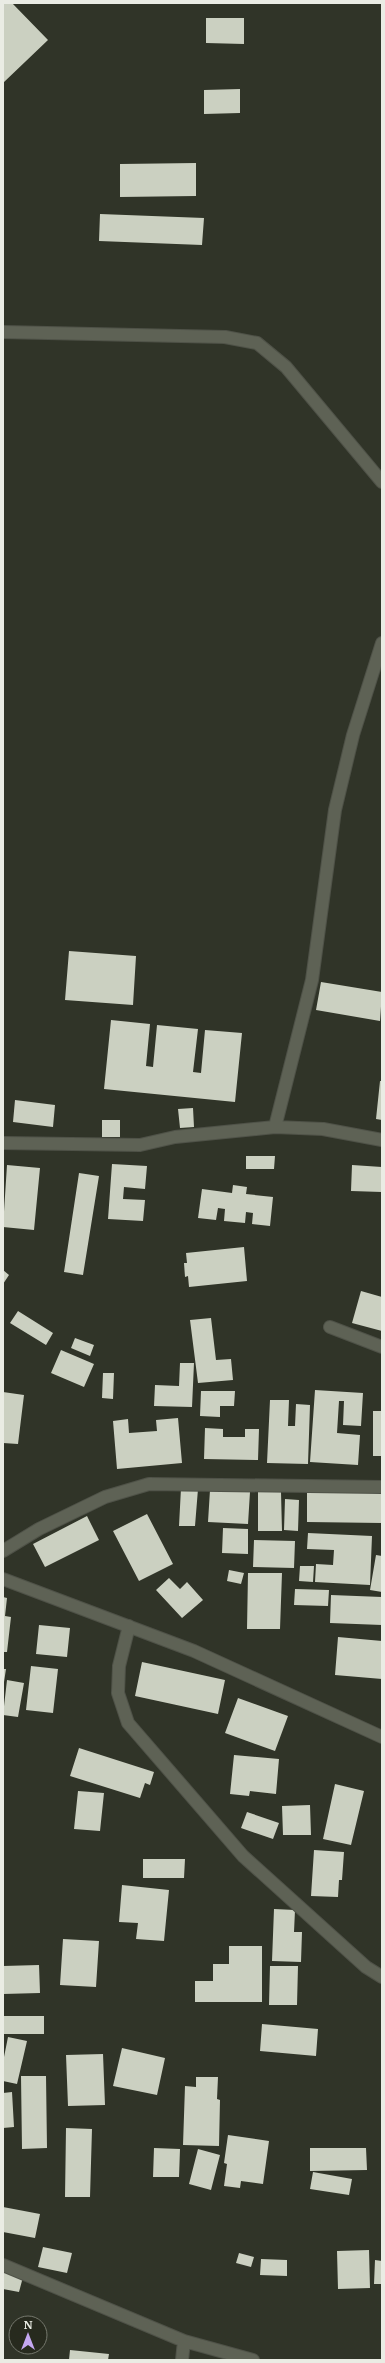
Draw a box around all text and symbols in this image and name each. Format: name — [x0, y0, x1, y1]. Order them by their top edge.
north arrow — [8, 2315, 48, 2355]
text: N — [24, 2318, 33, 2332]

